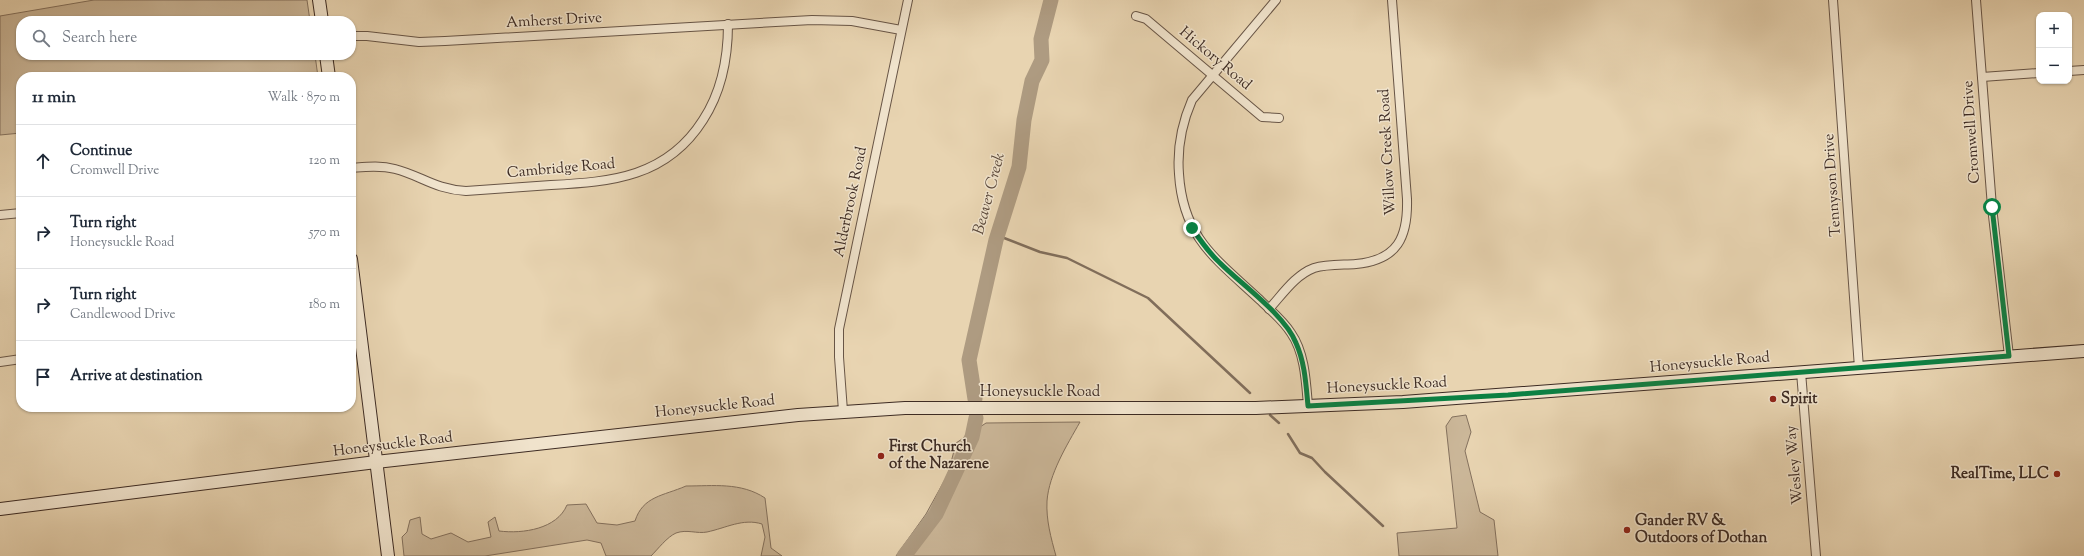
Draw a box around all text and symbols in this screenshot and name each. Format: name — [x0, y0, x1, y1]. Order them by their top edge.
street label: Amherst Drive — [505, 8, 603, 34]
map controls — [2036, 12, 2072, 84]
button: + — [2036, 12, 2072, 48]
search box — [16, 16, 356, 60]
street label: Hickory Road — [1174, 22, 1256, 96]
icon: search — [30, 27, 52, 49]
text: Search here — [62, 28, 137, 49]
button: − — [2036, 48, 2072, 84]
street label: Cromwell Drive — [1958, 80, 1986, 184]
text: 11 min — [32, 86, 76, 110]
street label: Willow Creek Road — [1374, 88, 1402, 216]
text: Walk · 870 m — [268, 89, 340, 107]
street label: Tennyson Drive — [1819, 133, 1847, 237]
text: Continue — [70, 141, 132, 162]
street label: Alderbrook Road — [829, 144, 873, 259]
icon: ahead — [32, 150, 54, 172]
water label: Beaver Creek — [968, 151, 1012, 237]
text: 120 m — [309, 152, 340, 170]
street label: Cambridge Road — [506, 154, 616, 184]
text: Cromwell Drive — [70, 162, 159, 180]
route start — [1983, 198, 2001, 216]
text: Turn right — [70, 213, 136, 234]
route end — [1183, 219, 1201, 237]
icon: right — [32, 222, 54, 244]
text: 570 m — [309, 224, 340, 242]
text: Honeysuckle Road — [70, 234, 174, 252]
text: Turn right — [70, 285, 136, 306]
icon: right — [32, 294, 54, 316]
text: 180 m — [309, 296, 340, 314]
text: Candlewood Drive — [70, 306, 176, 324]
street label: Honeysuckle Road — [1649, 347, 1771, 379]
icon: arrive — [32, 366, 54, 388]
text: Arrive at destination — [70, 366, 203, 387]
street label: Honeysuckle Road — [1326, 372, 1448, 400]
street label: Honeysuckle Road — [980, 382, 1101, 403]
place label: Spirit — [1781, 389, 1818, 410]
street label: Honeysuckle Road — [654, 390, 776, 424]
marker: Spirit — [1768, 394, 1778, 404]
street label: Wesley Way — [1781, 424, 1809, 506]
street label: Honeysuckle Road — [332, 427, 455, 463]
place label: First Church of the Nazarene — [889, 437, 989, 475]
marker: First Church of the Nazarene — [876, 451, 886, 461]
place label: RealTime, LLC — [1951, 464, 2049, 485]
marker: RealTime, LLC — [2052, 469, 2062, 479]
place label: Gander RV & Outdoors of Dothan — [1635, 511, 1767, 549]
marker: Gander RV & Outdoors of Dothan — [1622, 525, 1632, 535]

